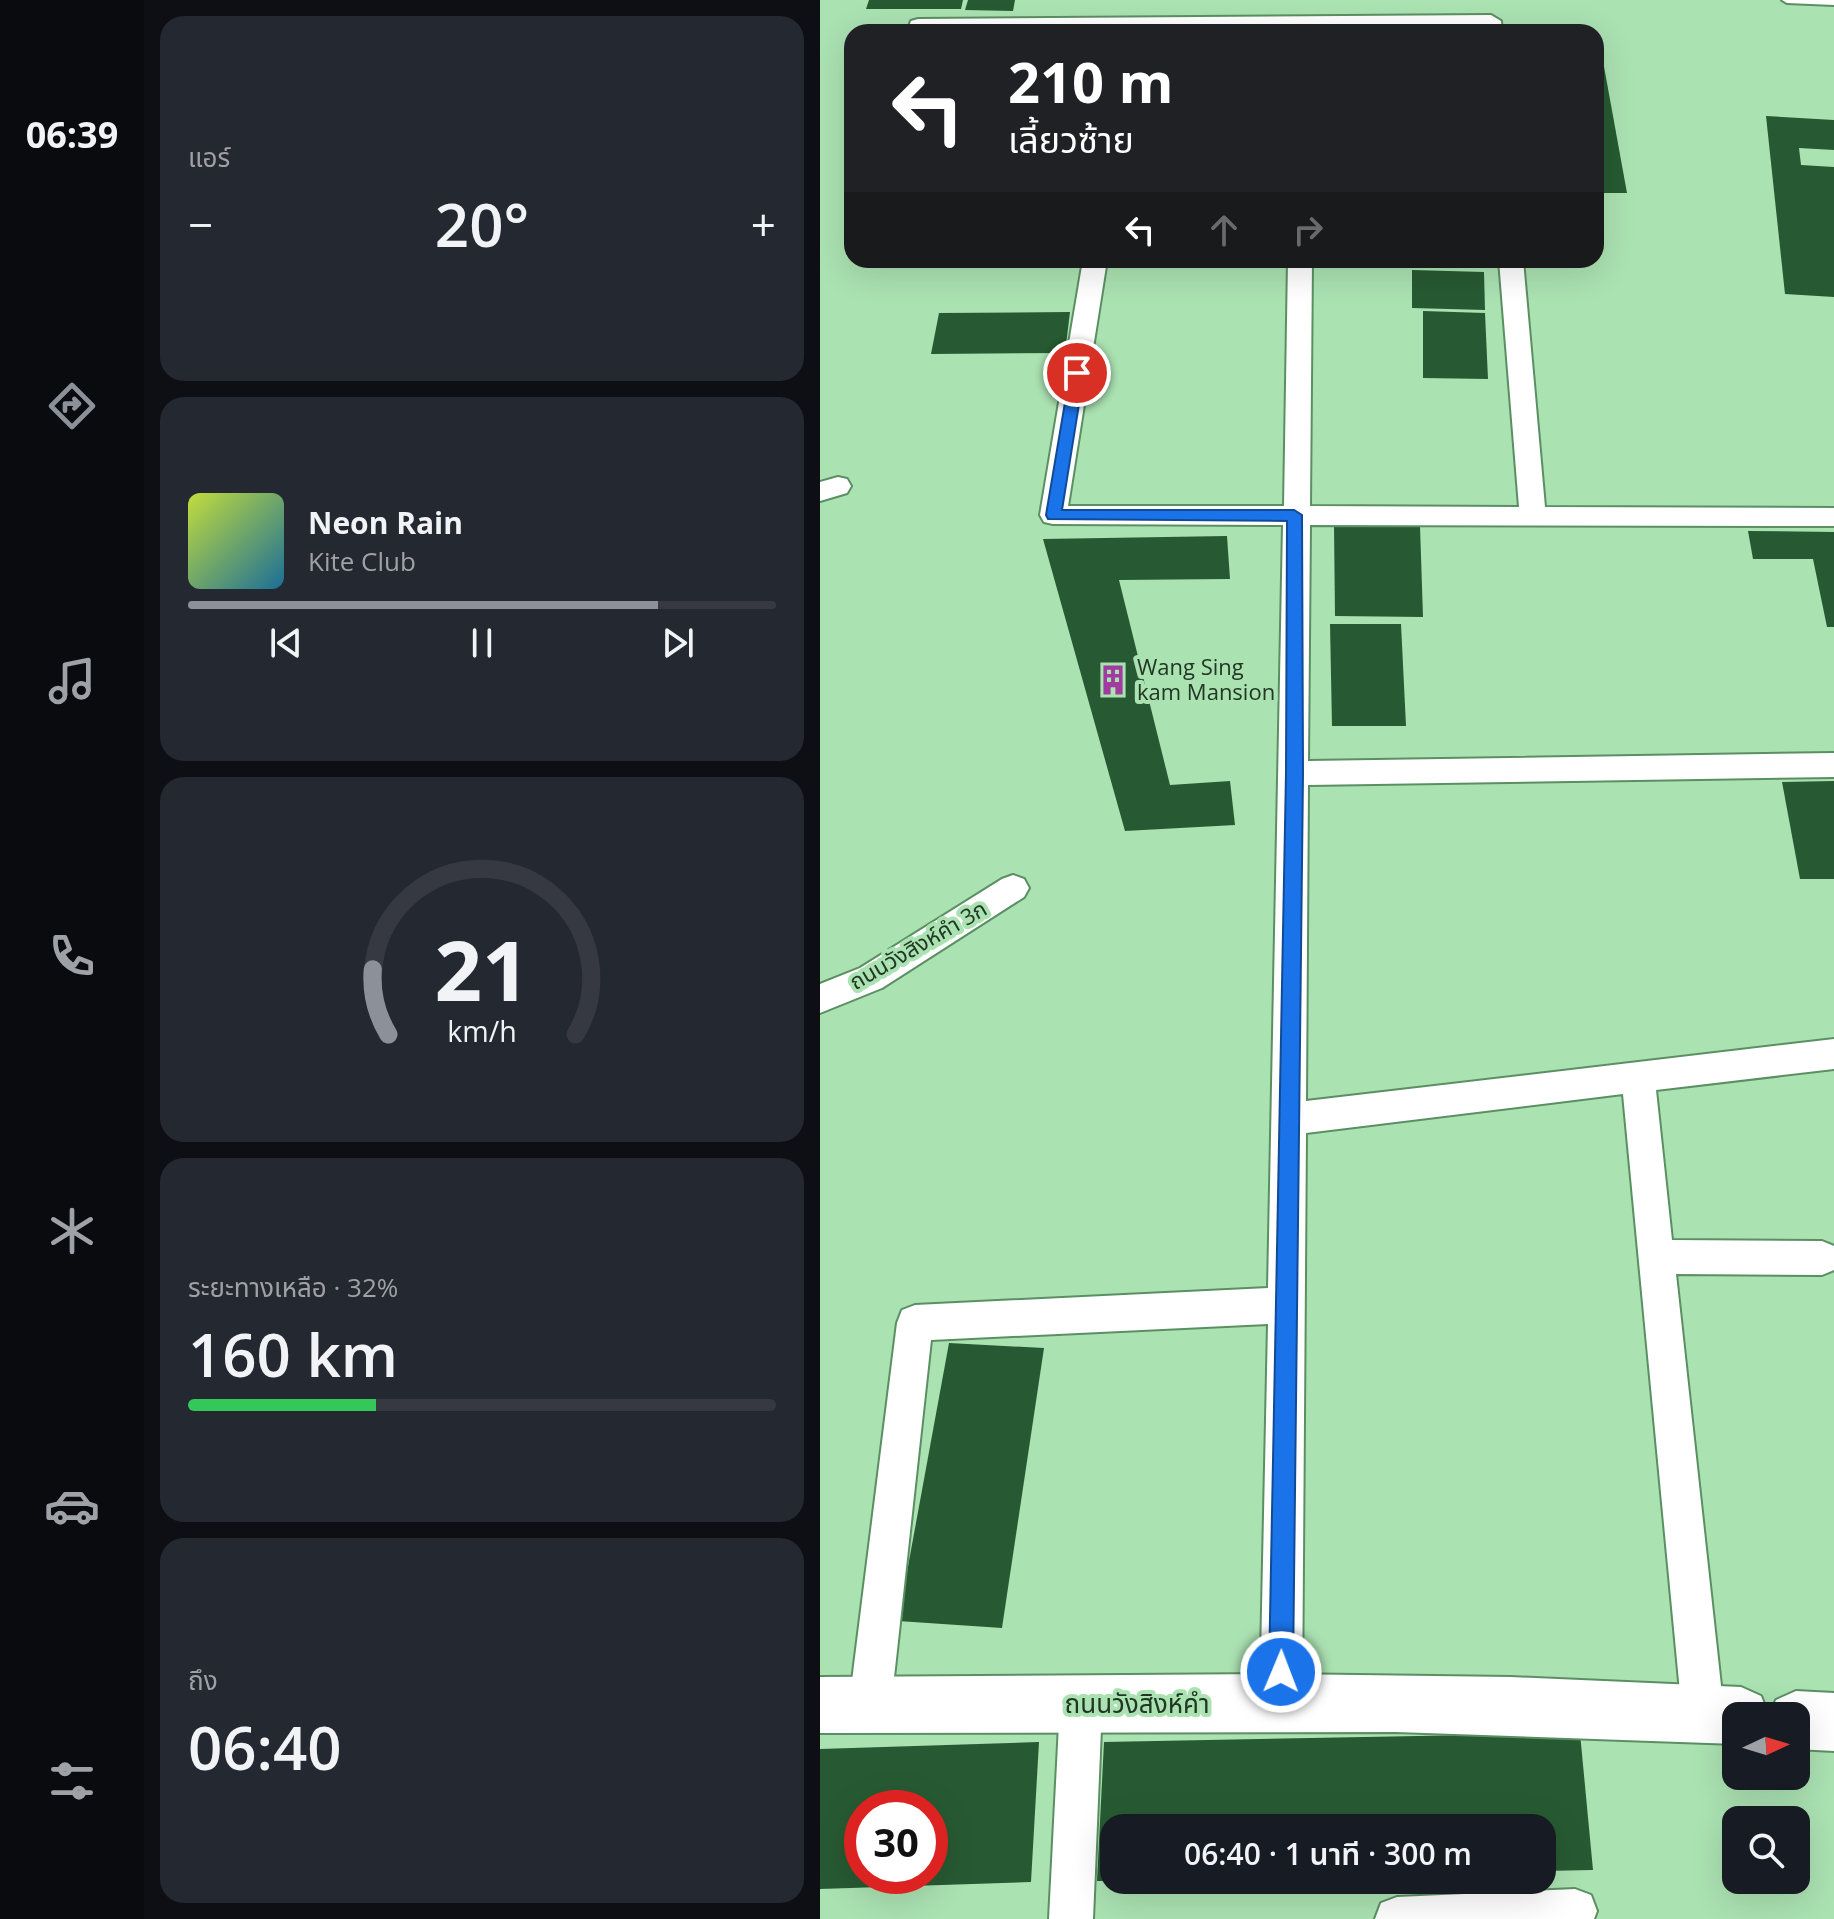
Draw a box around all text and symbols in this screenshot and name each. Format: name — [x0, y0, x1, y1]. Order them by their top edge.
text: 210 m — [1008, 43, 1174, 119]
icon: left — [876, 56, 980, 160]
text: 06:39 — [26, 110, 118, 159]
text: เลี้ยวซ้าย — [1008, 115, 1134, 164]
text: แอร์ — [188, 139, 230, 175]
text: 20° — [435, 183, 529, 265]
text: − — [188, 194, 213, 254]
text: + — [751, 194, 776, 254]
icon: left — [1118, 208, 1162, 252]
icon: ahead — [1202, 208, 1246, 252]
icon: right — [1286, 208, 1330, 252]
pin — [1043, 339, 1111, 407]
icon: arrive — [1055, 351, 1099, 395]
icon: directions — [44, 378, 100, 434]
text: Neon Rain — [308, 502, 463, 543]
text: Kite Club — [308, 543, 416, 579]
icon: previous — [264, 621, 308, 665]
icon: pause — [460, 621, 504, 665]
icon: next — [656, 621, 700, 665]
place label: Wang Sing kam Mansion — [1137, 651, 1275, 706]
icon: music — [44, 653, 100, 709]
building icon: Wang Sing kam Mansion — [1096, 663, 1130, 697]
street label: ถนนวังสิงห์คำ 3ก — [843, 893, 992, 996]
text: 21 — [434, 912, 530, 1025]
icon: phone — [44, 928, 100, 984]
text: km/h — [447, 1012, 517, 1051]
icon: climate — [44, 1203, 100, 1259]
text: ระยะทางเหลือ · 32% — [188, 1269, 398, 1305]
text: 160 km — [188, 1313, 398, 1395]
icon: car — [44, 1478, 100, 1534]
position arrow — [1239, 1630, 1323, 1714]
text: ถึง — [188, 1662, 218, 1698]
street label: ถนนวังสิงห์คำ — [1065, 1685, 1209, 1721]
north arrow — [1722, 1702, 1810, 1790]
map controls — [1722, 1702, 1810, 1894]
text: 06:40 — [188, 1706, 342, 1788]
icon: filters — [44, 1753, 100, 1809]
speed limit sign: 30 — [844, 1790, 948, 1894]
button: search — [1722, 1806, 1810, 1894]
text: 06:40 · 1 นาที · 300 m — [1184, 1833, 1472, 1874]

